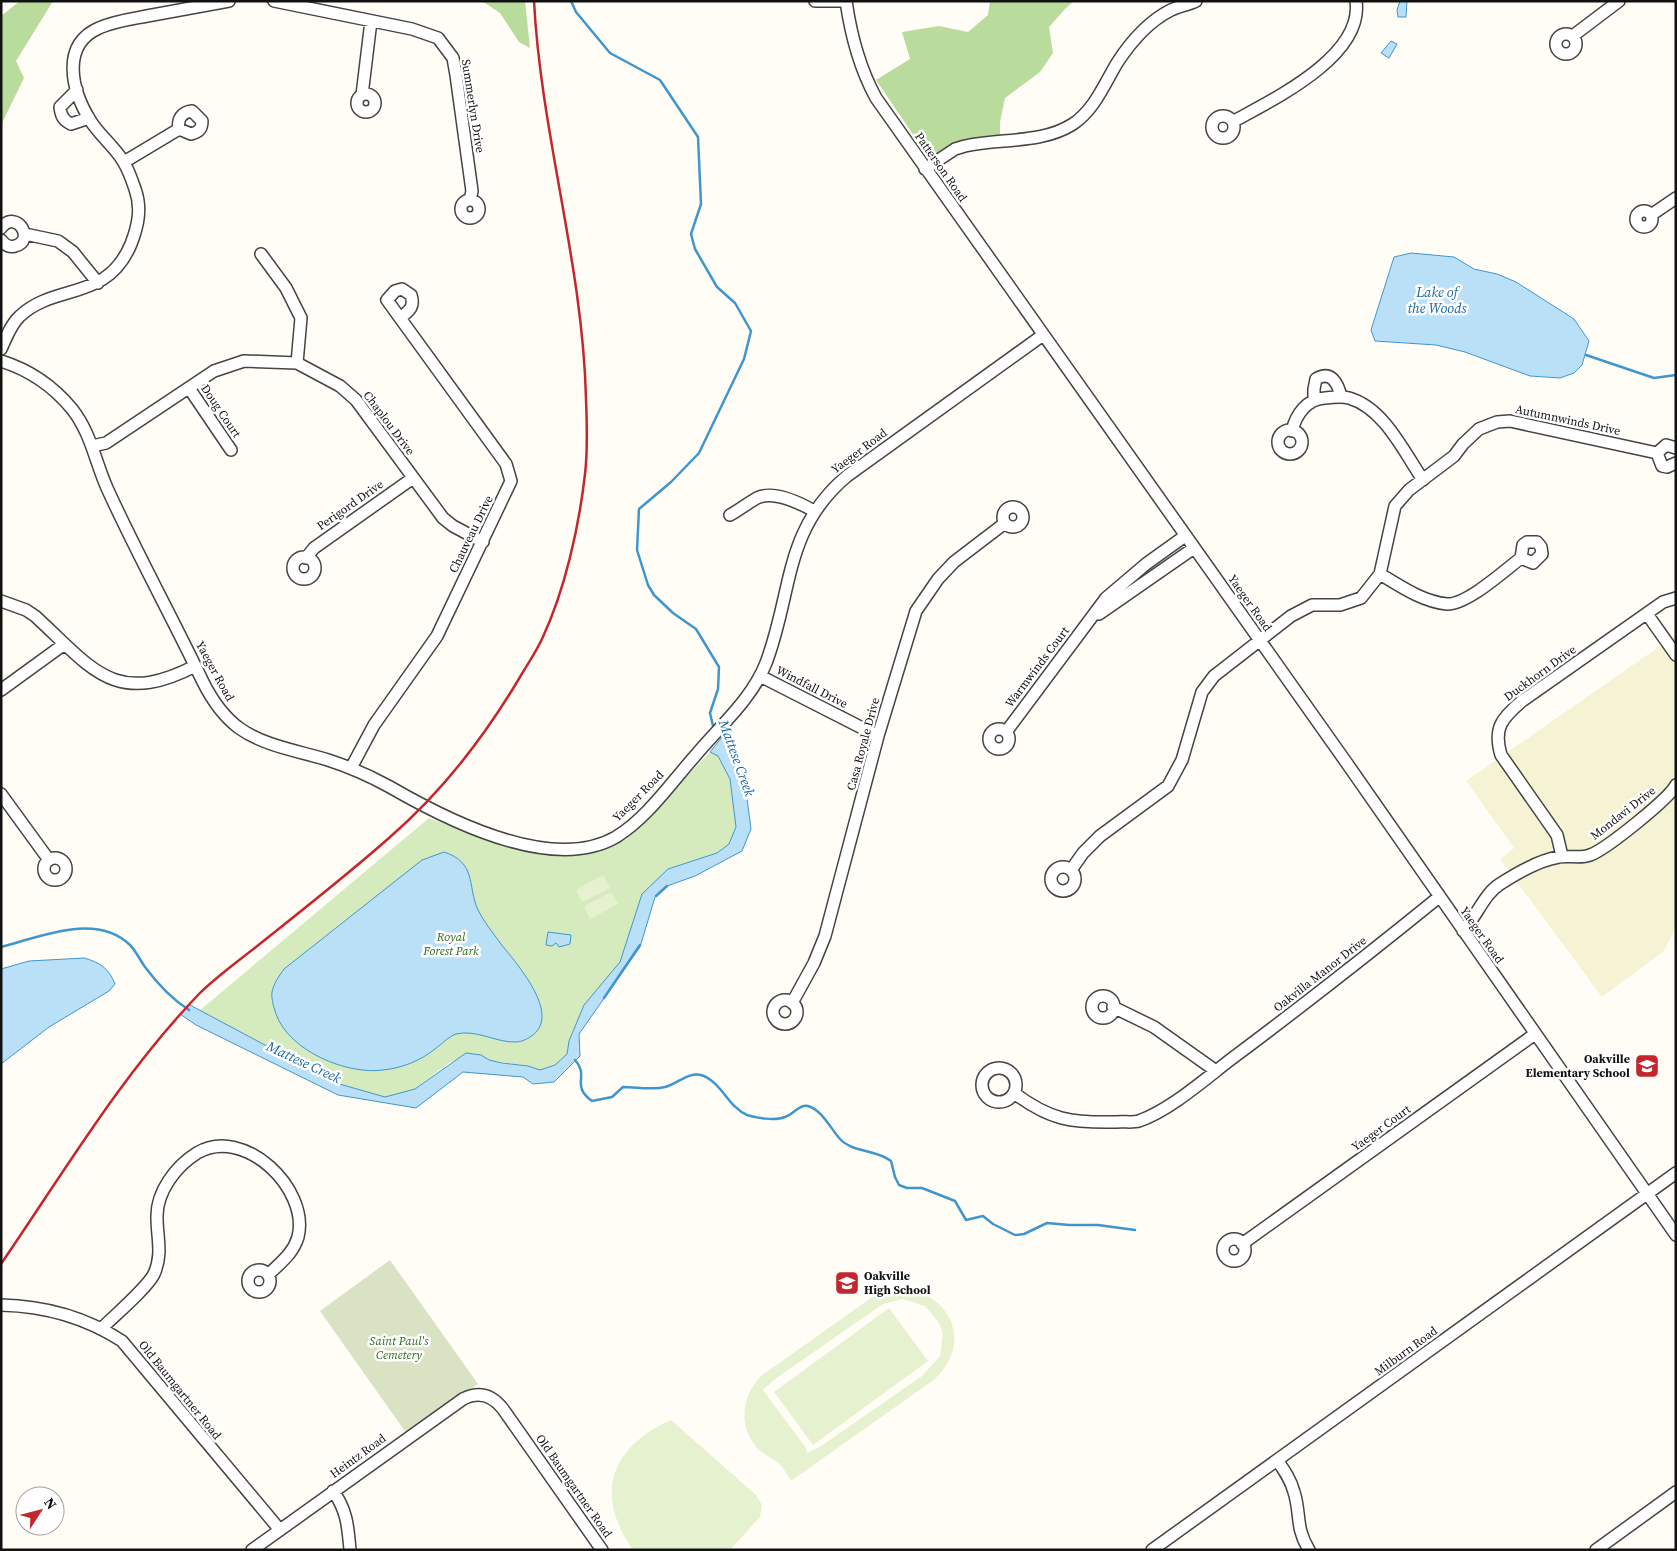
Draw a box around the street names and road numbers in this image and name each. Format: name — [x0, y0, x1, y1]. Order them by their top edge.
street label: Summerlyn Drive — [458, 58, 488, 154]
street label: Patterson Road — [911, 129, 971, 205]
street label: Doug Court — [197, 381, 245, 441]
street label: Chaplou Drive — [360, 388, 418, 458]
street label: Autumnwinds Drive — [1514, 401, 1622, 439]
street label: Yaeger Road — [828, 425, 890, 477]
street label: Perigord Drive — [314, 476, 386, 534]
street label: Chauveau Drive — [445, 493, 497, 575]
street label: Yaeger Road — [1224, 571, 1276, 635]
street label: Warmwinds Court — [1001, 623, 1073, 711]
street label: Yaeger Road — [192, 638, 238, 704]
street label: Duckhorn Drive — [1501, 641, 1579, 705]
street label: Windfall Drive — [774, 662, 850, 712]
street label: Casa Royale Drive — [843, 696, 883, 792]
street label: Yaeger Road — [609, 767, 667, 825]
street label: Mondavi Drive — [1587, 783, 1659, 843]
street label: Yaeger Road — [1456, 903, 1508, 967]
street label: Oakvilla Manor Drive — [1270, 933, 1370, 1015]
street label: Yaeger Court — [1348, 1101, 1414, 1155]
street label: Milburn Road — [1371, 1323, 1441, 1379]
street label: Old Baumgartner Road — [135, 1337, 225, 1443]
street label: Heintz Road — [327, 1430, 389, 1482]
street label: Old Baumgartner Road — [532, 1431, 616, 1541]

